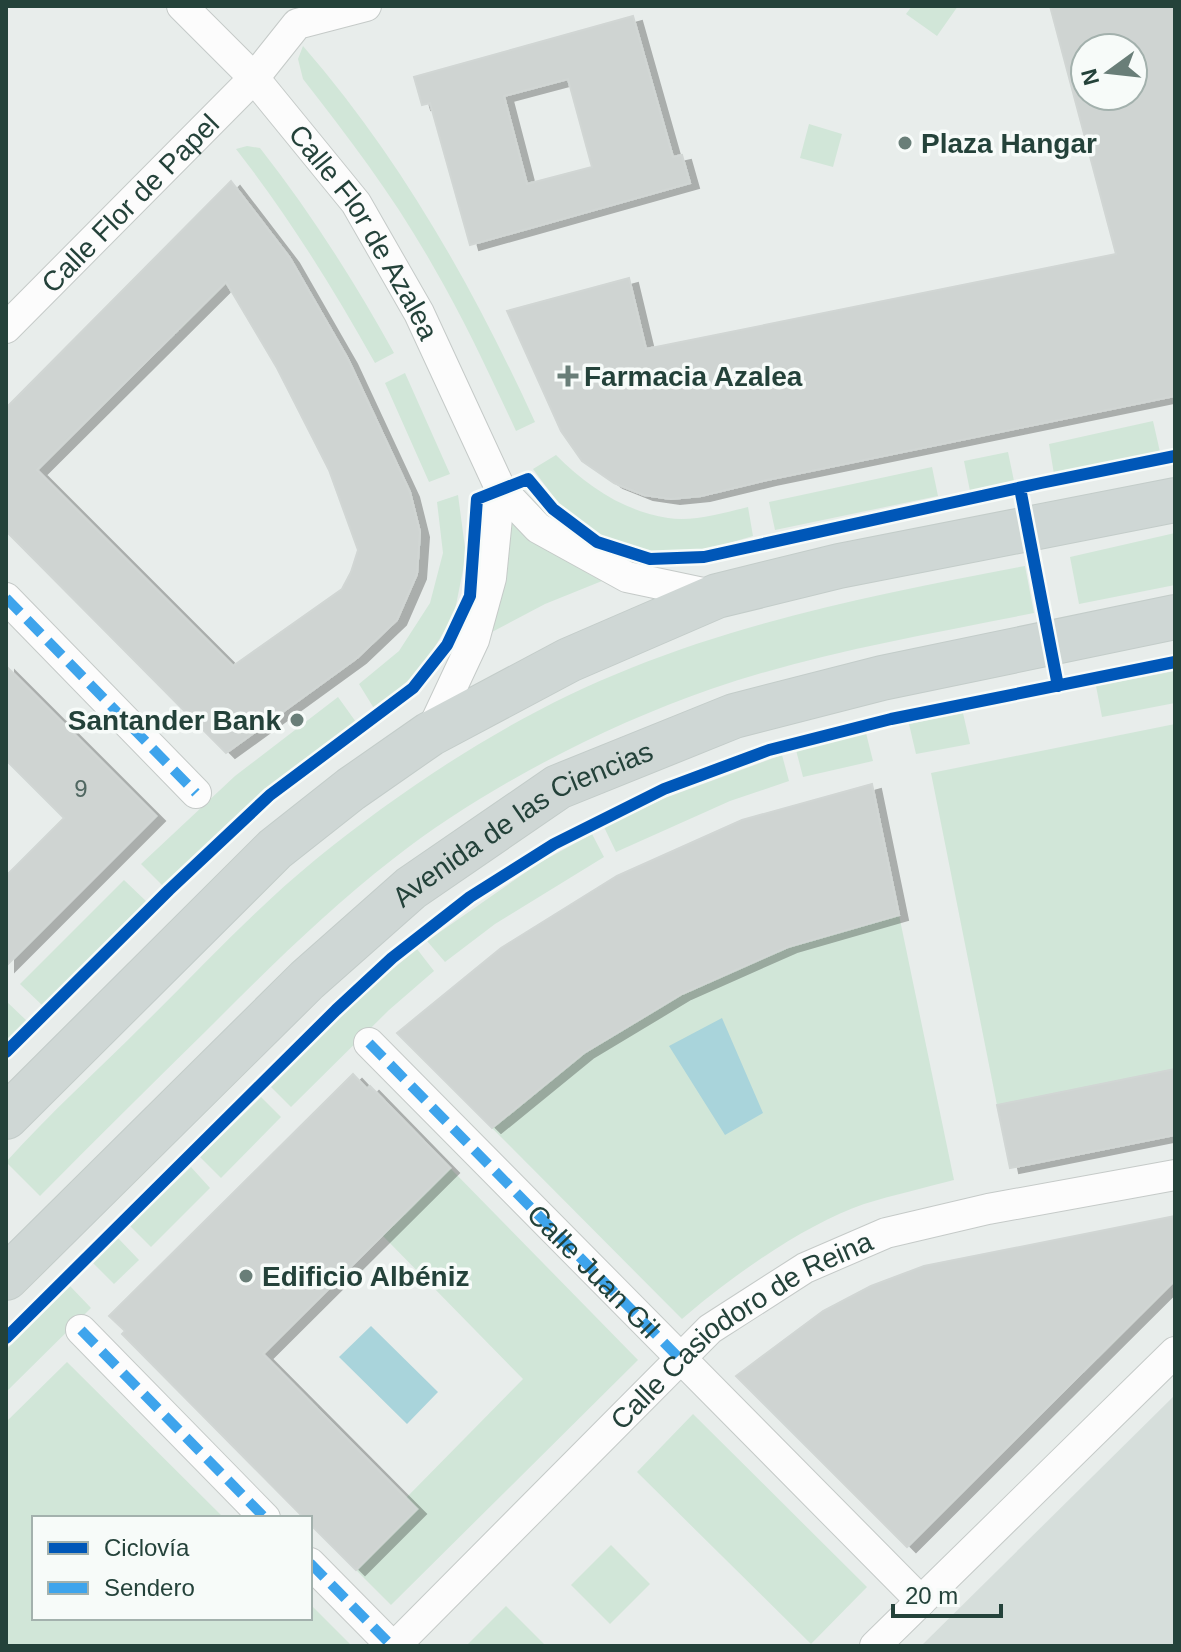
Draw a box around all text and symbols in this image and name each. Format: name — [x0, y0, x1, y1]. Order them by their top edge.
north arrow — [1069, 32, 1149, 112]
text: N — [1076, 66, 1104, 88]
street label: Calle Flor de Papel — [35, 108, 225, 299]
street label: Calle Flor de Azalea — [283, 118, 445, 345]
place label: Plaza Hangar — [921, 128, 1097, 159]
marker: Plaza Hangar — [896, 134, 914, 152]
place label: Farmacia Azalea — [584, 361, 803, 392]
marker: Farmacia Azalea — [559, 367, 577, 385]
place label: Santander Bank — [68, 705, 281, 736]
marker: Santander Bank — [288, 711, 306, 729]
street label: Avenida de las Ciencias — [386, 735, 657, 913]
house number: 9 — [74, 775, 88, 802]
street label: Calle Juan Gil — [521, 1198, 666, 1344]
street label: Calle Casiodoro de Reina — [604, 1225, 877, 1435]
place label: Edificio Albéniz — [262, 1261, 469, 1292]
marker: Edificio Albéniz — [237, 1267, 255, 1285]
legend — [32, 1516, 312, 1620]
text: Ciclovía — [104, 1534, 190, 1561]
scale bar — [893, 1568, 1001, 1618]
text: Sendero — [104, 1574, 195, 1601]
text: 20 m — [905, 1582, 958, 1609]

